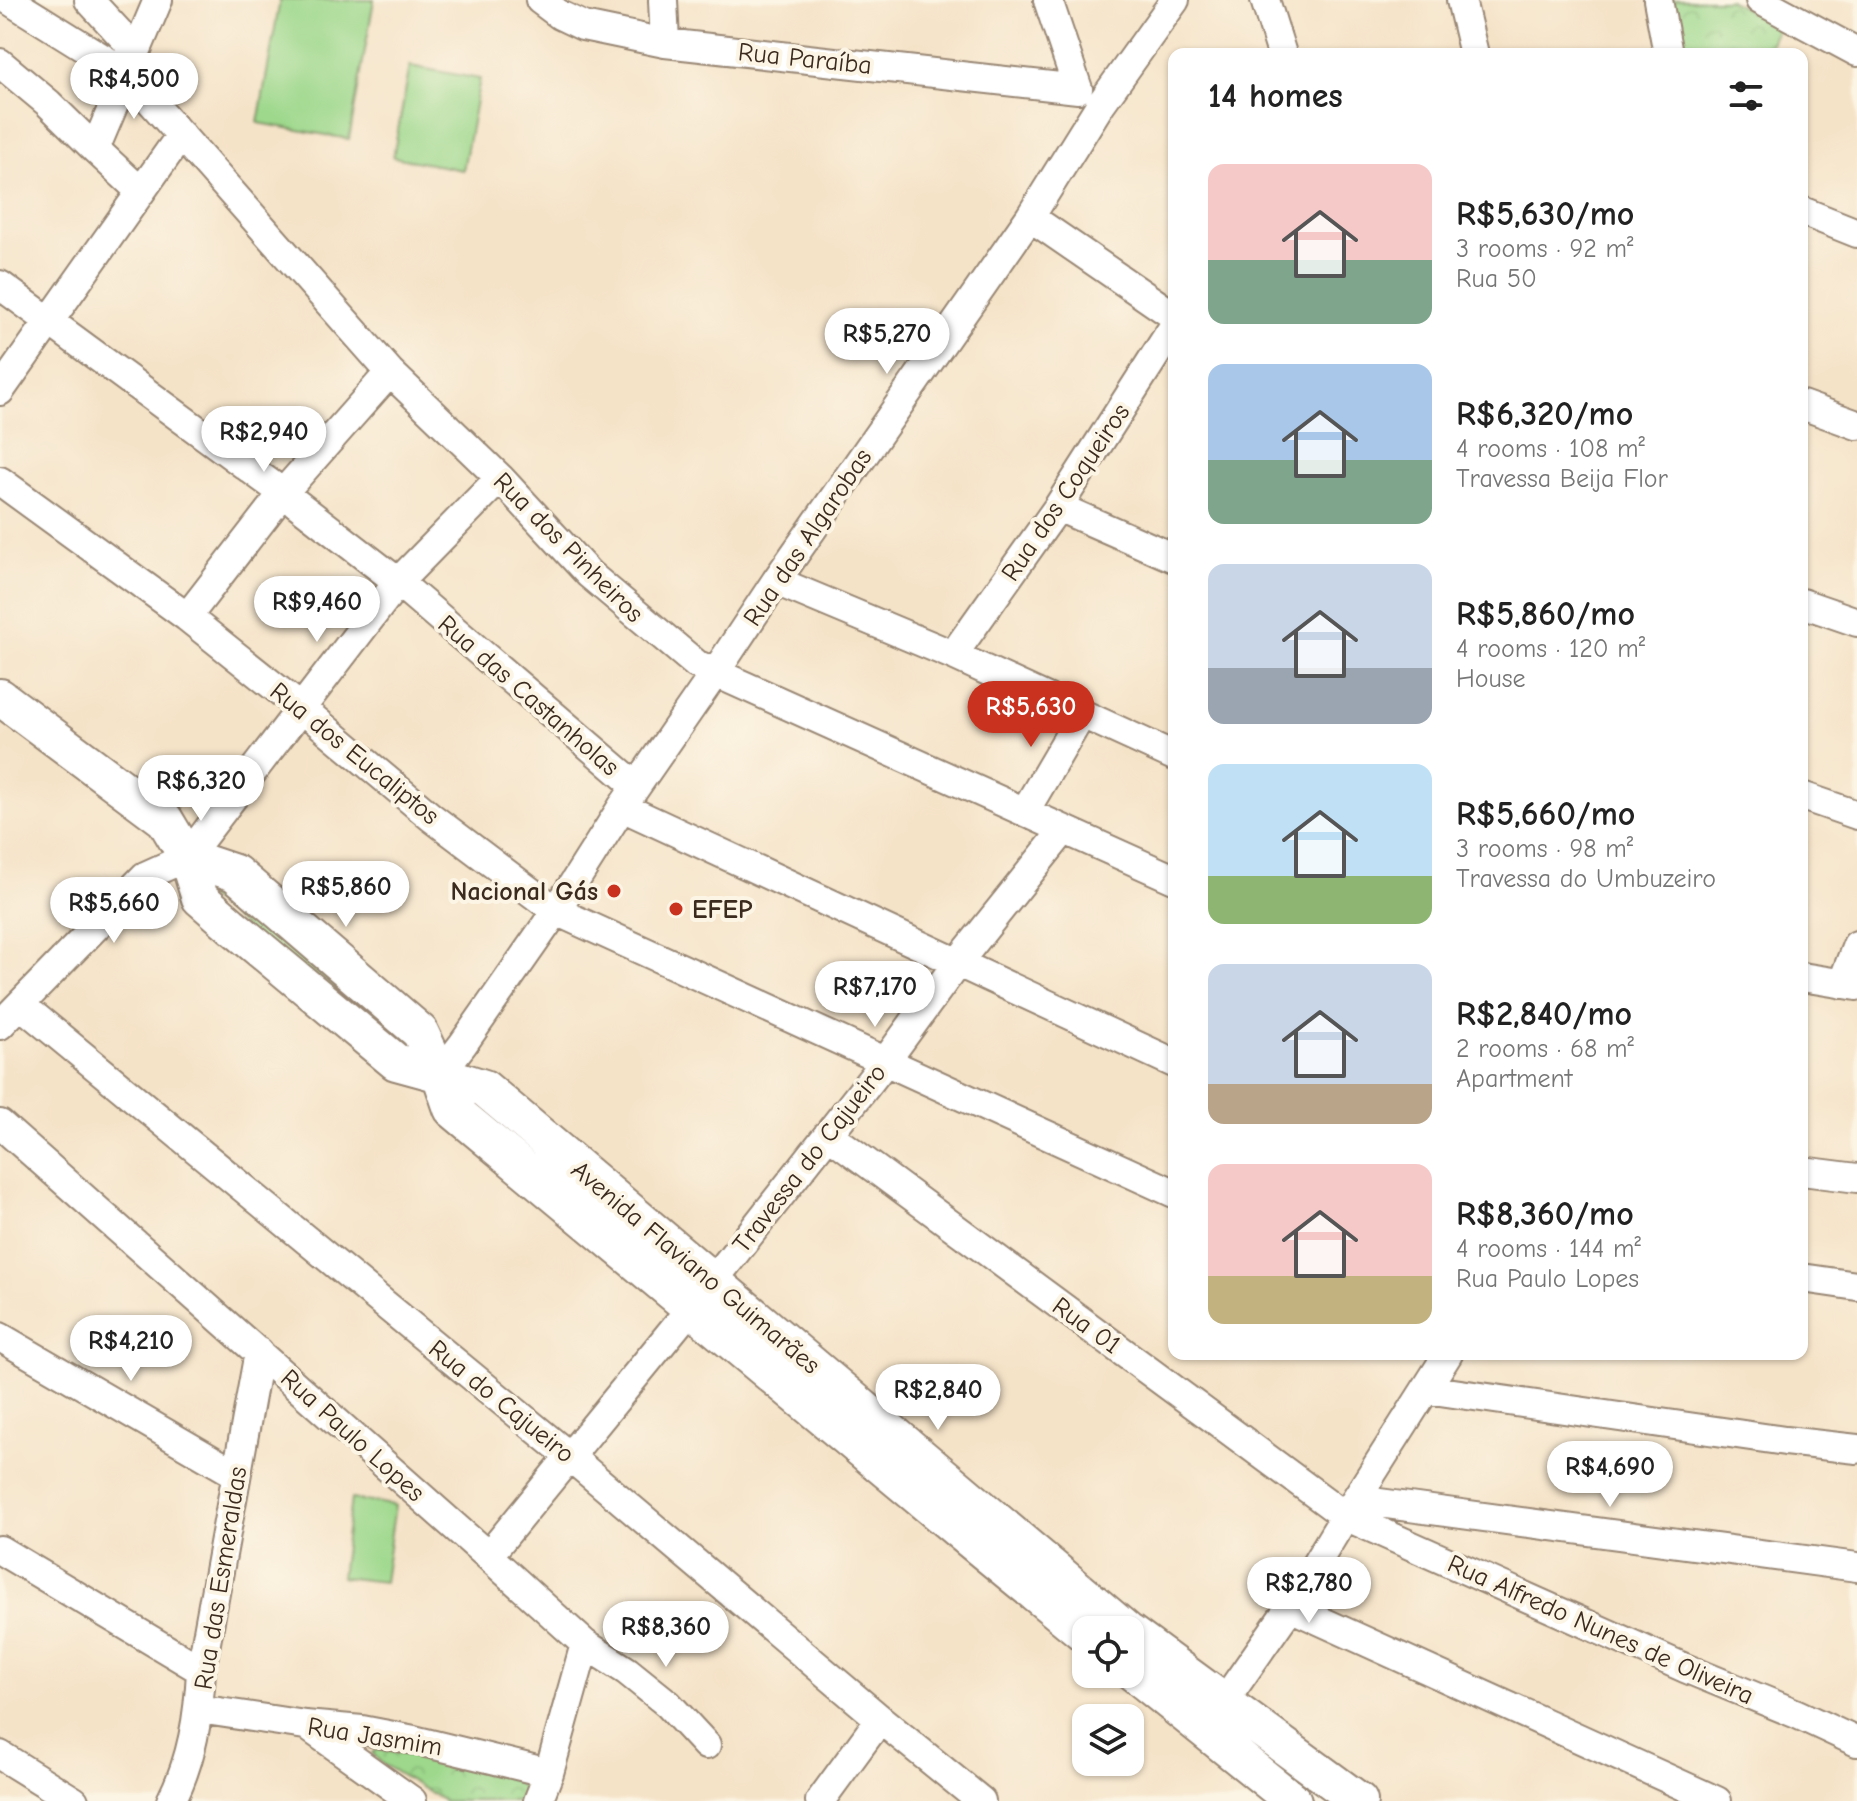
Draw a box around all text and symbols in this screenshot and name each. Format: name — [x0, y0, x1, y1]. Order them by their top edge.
street label: Rua Paraíba — [737, 37, 873, 81]
pin: R$4,500 — [60, 53, 208, 121]
text: R$4,500 — [88, 64, 180, 94]
icon: filters — [1724, 74, 1768, 118]
text: 14 homes — [1208, 76, 1343, 116]
text: R$5,630/mo — [1456, 194, 1634, 234]
icon: home — [1272, 196, 1368, 292]
text: 3 rooms · 92 m² — [1456, 234, 1634, 264]
text: Rua 50 — [1456, 264, 1537, 294]
pin: R$5,270 — [813, 308, 961, 376]
text: R$5,270 — [843, 319, 931, 349]
text: R$6,320/mo — [1456, 394, 1633, 434]
icon: home — [1272, 396, 1368, 492]
street label: Rua dos Coqueiros — [995, 398, 1136, 587]
pin: R$2,940 — [190, 406, 338, 474]
text: R$2,940 — [219, 417, 309, 447]
text: 4 rooms · 108 m² — [1456, 434, 1645, 464]
street label: Rua das Algarobas — [737, 443, 878, 632]
text: Travessa Beija Flor — [1456, 464, 1668, 494]
street label: Rua dos Pinheiros — [487, 466, 650, 629]
pin: R$9,460 — [243, 576, 391, 644]
text: R$9,460 — [272, 587, 362, 617]
text: R$5,860/mo — [1456, 594, 1635, 634]
icon: home — [1272, 596, 1368, 692]
street label: Rua das Castanholas — [432, 609, 625, 782]
text: 4 rooms · 120 m² — [1456, 634, 1645, 664]
text: House — [1456, 664, 1526, 694]
street label: Rua dos Eucaliptos — [264, 676, 445, 831]
pin: R$5,630 — [957, 681, 1105, 749]
text: R$5,630 — [986, 692, 1076, 722]
pin: R$6,320 — [127, 755, 275, 823]
text: R$6,320 — [156, 766, 246, 796]
text: R$5,660/mo — [1456, 794, 1635, 834]
icon: home — [1272, 796, 1368, 892]
text: 3 rooms · 98 m² — [1456, 834, 1633, 864]
pin: R$5,860 — [272, 861, 420, 929]
text: Travessa do Umbuzeiro — [1456, 864, 1716, 894]
text: R$5,860 — [300, 872, 392, 902]
pin: R$5,660 — [40, 877, 188, 945]
place label: Nacional Gás — [451, 877, 598, 907]
marker: Nacional Gás — [605, 882, 623, 900]
text: R$5,660 — [68, 888, 160, 918]
place label: EFEP — [692, 895, 753, 925]
marker: EFEP — [667, 900, 685, 918]
pin: R$7,170 — [801, 961, 949, 1029]
text: R$7,170 — [833, 972, 917, 1002]
text: R$2,840/mo — [1456, 994, 1632, 1034]
icon: home — [1272, 996, 1368, 1092]
text: 2 rooms · 68 m² — [1456, 1034, 1634, 1064]
street label: Travessa do Cajueiro — [727, 1058, 893, 1259]
text: Apartment — [1456, 1064, 1572, 1094]
street label: Avenida Flaviano Guimarães — [565, 1155, 826, 1381]
text: R$8,360/mo — [1456, 1194, 1634, 1234]
icon: home — [1272, 1196, 1368, 1292]
text: 4 rooms · 144 m² — [1456, 1234, 1641, 1264]
text: Rua Paulo Lopes — [1456, 1264, 1639, 1294]
street label: Rua 01 — [1046, 1291, 1126, 1361]
pin: R$4,210 — [57, 1315, 205, 1383]
text: R$4,210 — [88, 1326, 174, 1356]
street label: Rua do Cajueiro — [423, 1334, 580, 1470]
street label: Rua Paulo Lopes — [274, 1363, 430, 1508]
pin: R$2,840 — [864, 1364, 1012, 1432]
text: R$2,840 — [893, 1375, 983, 1405]
pin: R$4,690 — [1536, 1441, 1684, 1509]
text: R$4,690 — [1565, 1452, 1655, 1482]
street label: Rua das Esmeraldas — [189, 1464, 253, 1692]
street label: Rua Alfredo Nunes de Oliveira — [1443, 1549, 1758, 1711]
pin: R$2,780 — [1235, 1557, 1383, 1625]
text: R$2,780 — [1265, 1568, 1353, 1598]
pin: R$8,360 — [592, 1601, 740, 1669]
text: R$8,360 — [621, 1612, 711, 1642]
map controls — [1072, 1616, 1144, 1776]
button: locate — [1072, 1616, 1144, 1688]
button: layers — [1072, 1704, 1144, 1776]
street label: Rua Jasmim — [305, 1712, 444, 1762]

